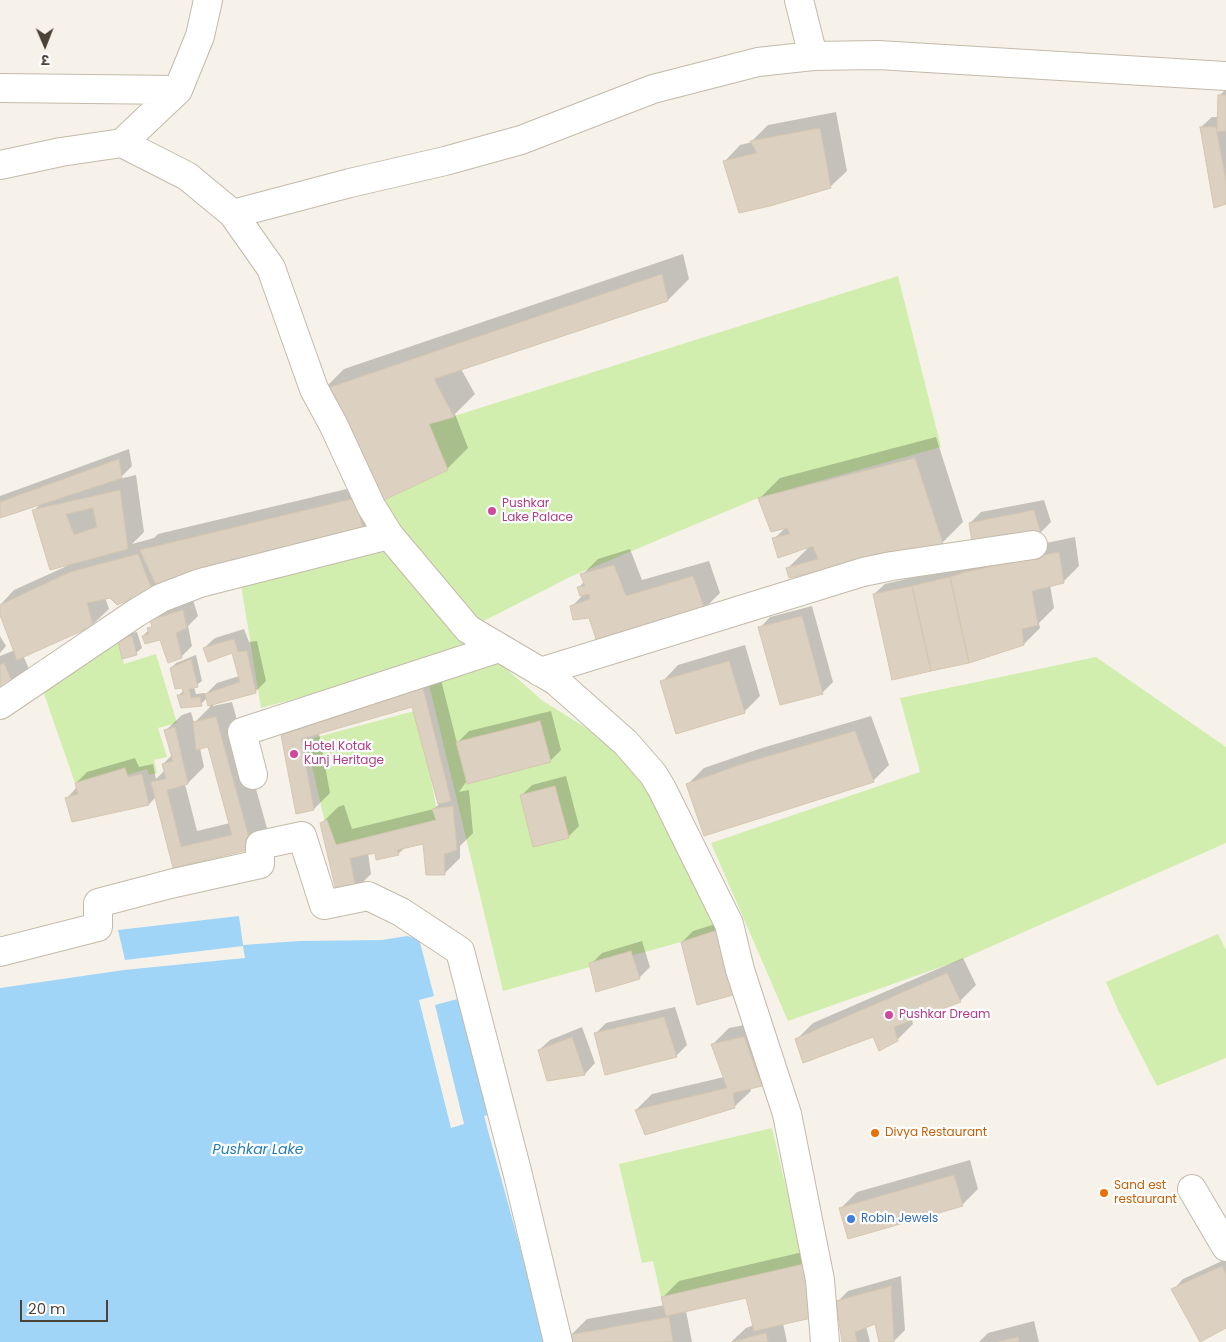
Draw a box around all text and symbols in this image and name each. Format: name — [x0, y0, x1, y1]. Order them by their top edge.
north arrow — [20, 20, 70, 70]
text: उ — [41, 50, 49, 70]
place label: Pushkar Lake Palace — [502, 497, 573, 525]
marker: Pushkar Lake Palace — [486, 505, 498, 517]
place label: Hotel Kotak Kunj Heritage — [304, 740, 384, 768]
marker: Hotel Kotak Kunj Heritage — [288, 748, 300, 760]
place label: Pushkar Dream — [899, 1008, 990, 1022]
marker: Pushkar Dream — [883, 1009, 895, 1021]
place label: Divya Restaurant — [885, 1126, 987, 1140]
marker: Divya Restaurant — [869, 1127, 881, 1139]
water label: Pushkar Lake — [213, 1142, 303, 1158]
place label: Sand est restaurant — [1114, 1179, 1177, 1207]
marker: Sand est restaurant — [1098, 1187, 1110, 1199]
place label: Robin Jewels — [861, 1212, 938, 1226]
marker: Robin Jewels — [845, 1213, 857, 1225]
scale bar — [22, 1290, 110, 1322]
text: 20 m — [28, 1298, 66, 1319]

